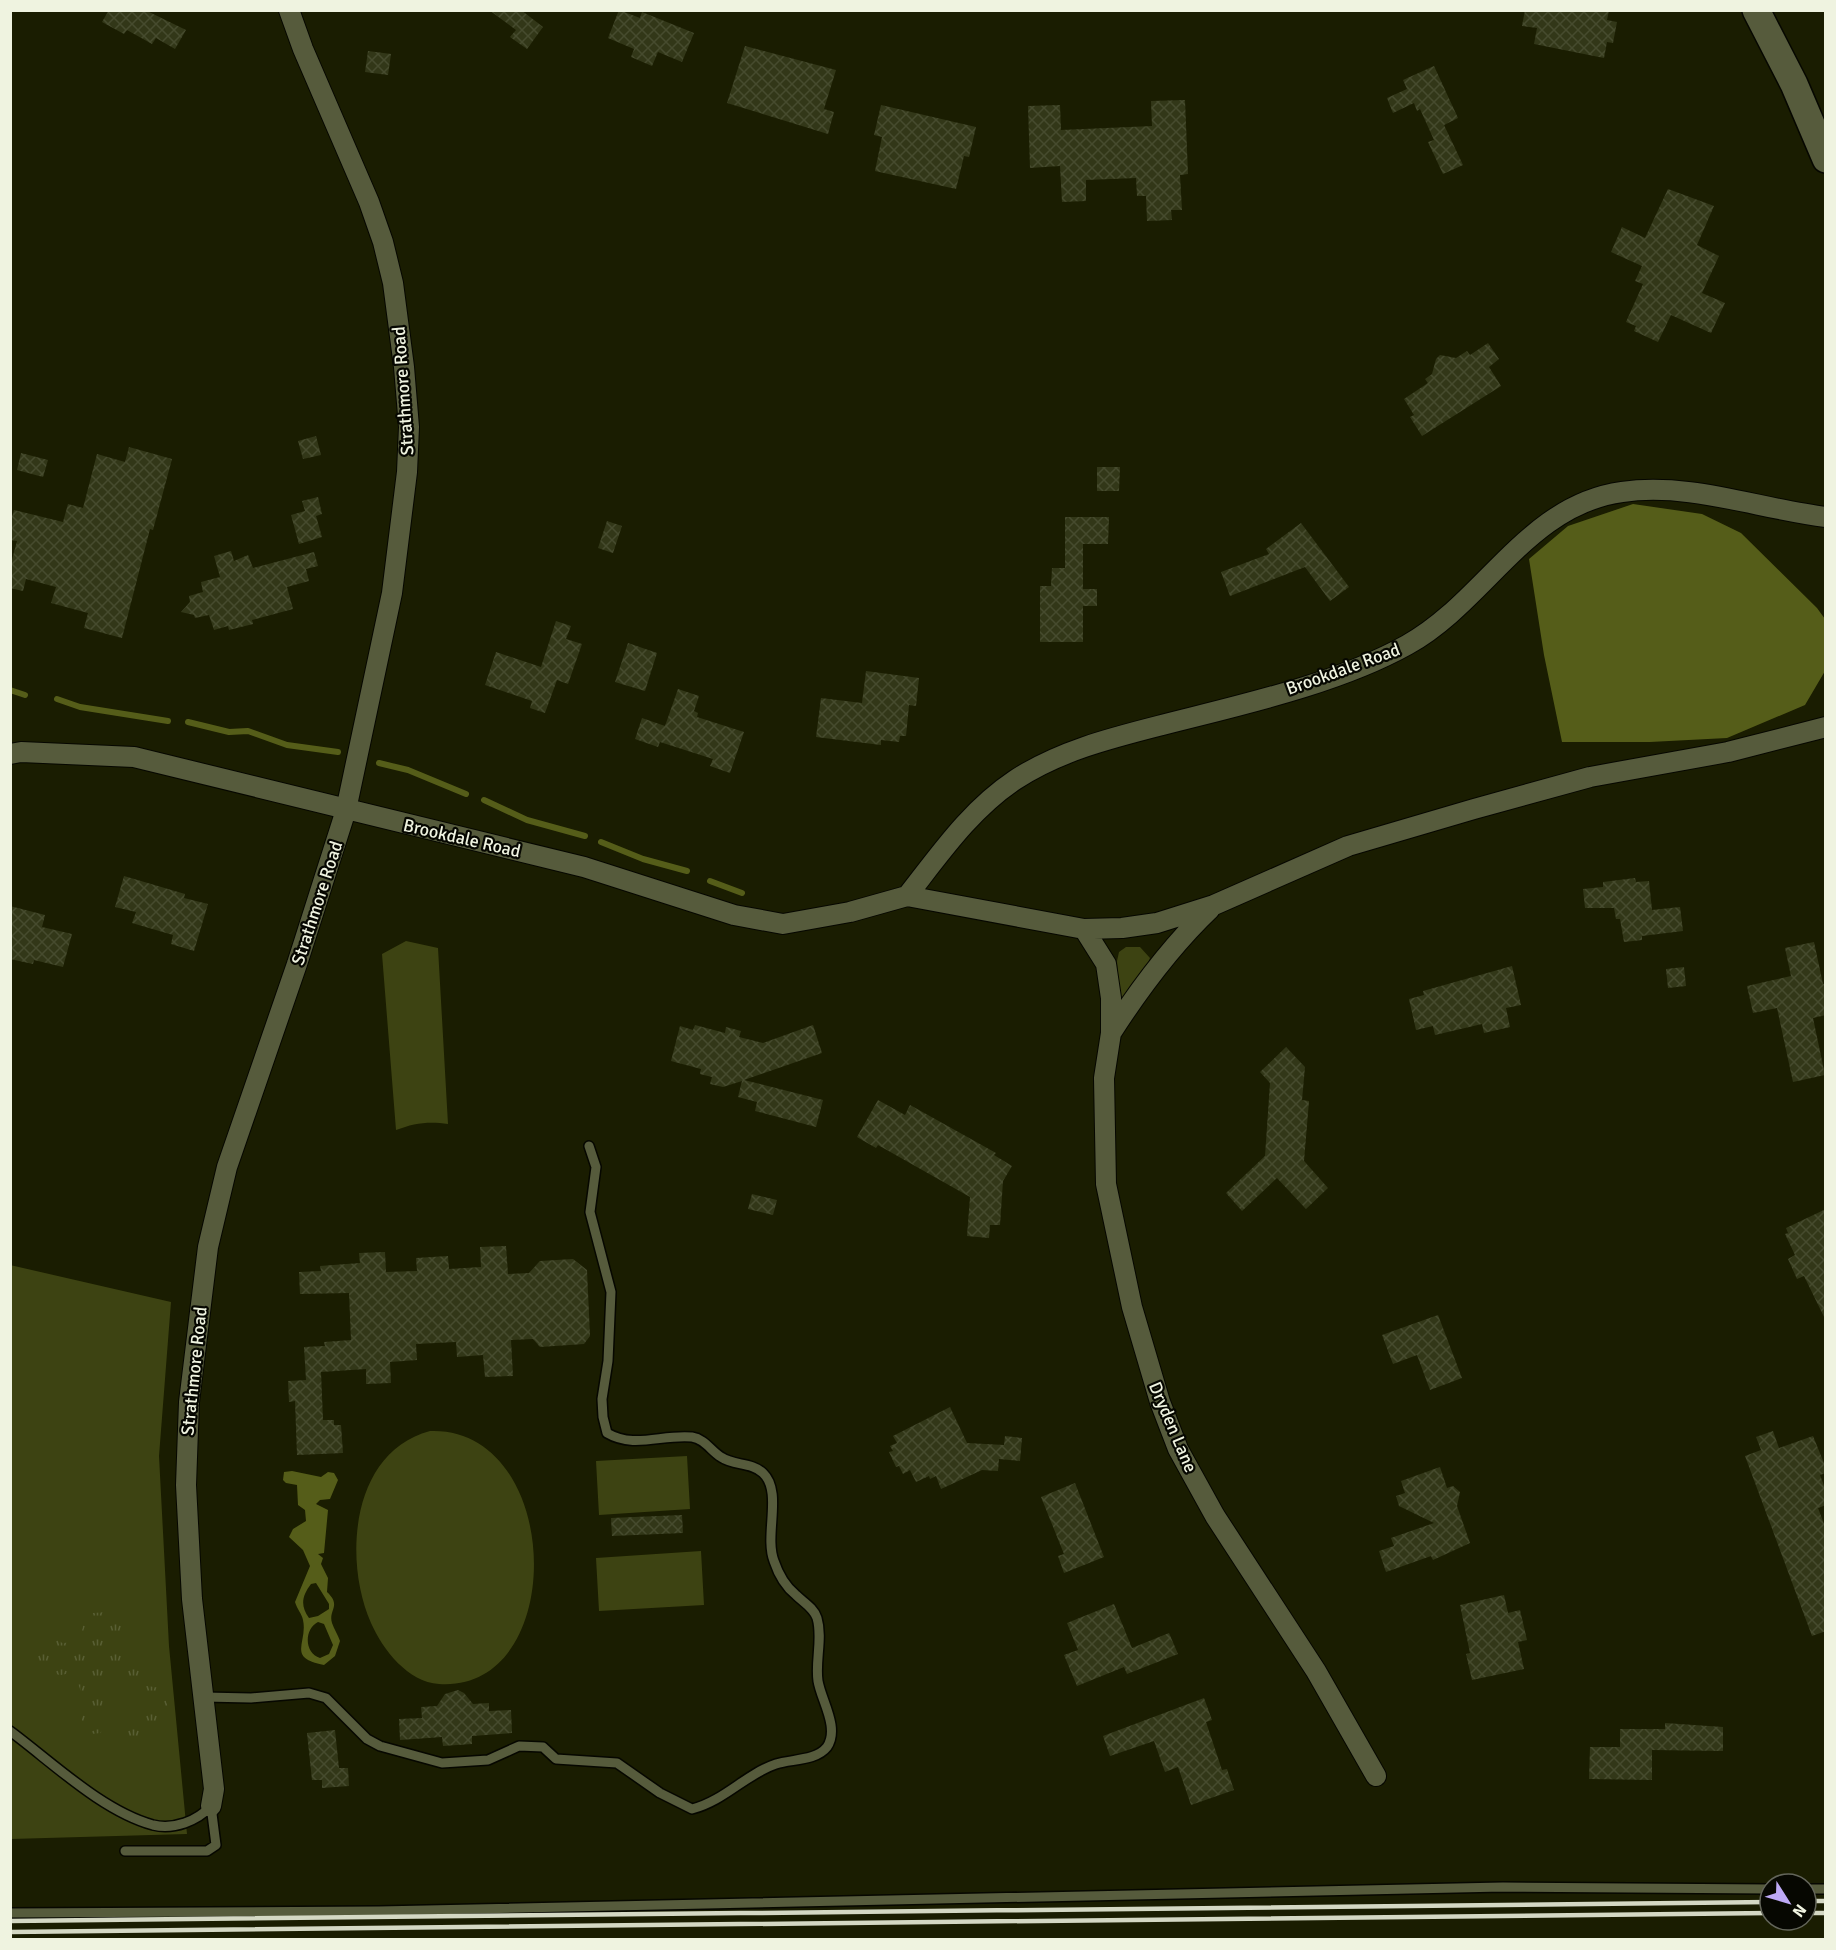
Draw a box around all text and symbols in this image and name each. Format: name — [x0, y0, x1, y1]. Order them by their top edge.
street label: Strathmore Road — [388, 326, 418, 456]
street label: Brookdale Road — [1283, 638, 1403, 700]
street label: Brookdale Road — [401, 814, 523, 862]
street label: Strathmore Road — [287, 838, 347, 968]
street label: Strathmore Road — [176, 1306, 212, 1436]
street label: Dryden Lane — [1144, 1378, 1202, 1476]
north arrow — [1758, 1872, 1818, 1932]
text: N — [1788, 1900, 1811, 1921]

